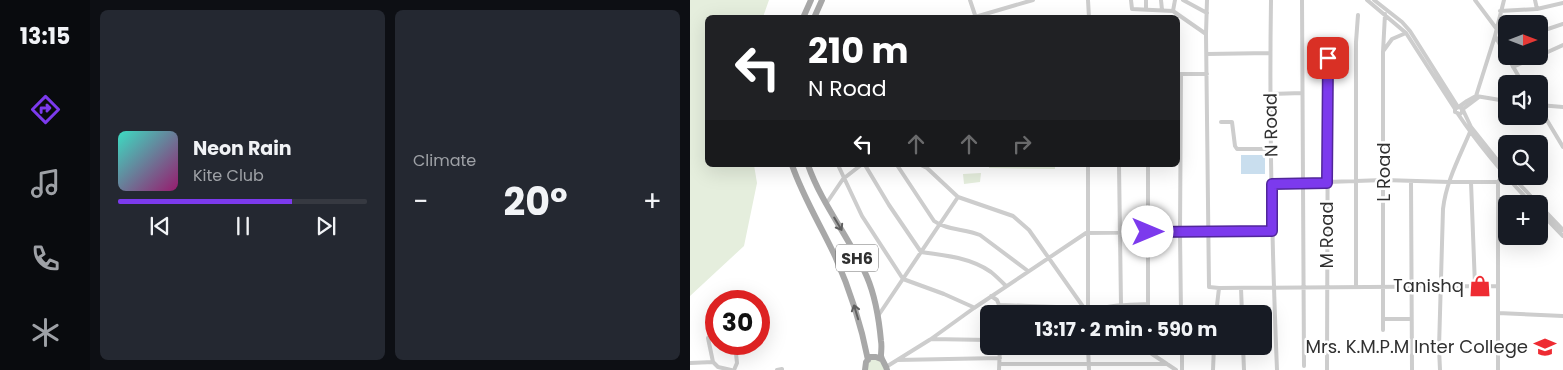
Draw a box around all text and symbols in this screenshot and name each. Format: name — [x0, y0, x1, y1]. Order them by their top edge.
north arrow — [1498, 15, 1548, 65]
map controls — [1498, 15, 1548, 245]
text: 13:15 — [20, 21, 70, 52]
text: 210 m — [808, 26, 908, 75]
icon: left — [725, 35, 790, 100]
pin — [1307, 37, 1349, 79]
icon: arrive — [1314, 44, 1342, 72]
text: N Road — [808, 73, 887, 104]
button: sound — [1498, 75, 1548, 125]
icon: directions — [28, 92, 63, 127]
street label: N Road — [1257, 93, 1284, 157]
icon: left — [849, 130, 877, 158]
icon: ahead — [902, 130, 930, 158]
icon: ahead — [955, 130, 983, 158]
icon: right — [1008, 130, 1036, 158]
text: Neon Rain — [193, 135, 292, 162]
button: search — [1498, 135, 1548, 185]
street label: L Road — [1371, 142, 1396, 202]
text: Climate — [413, 149, 476, 172]
text: Kite Club — [193, 164, 264, 187]
icon: music — [28, 166, 63, 201]
text: 20° — [504, 175, 568, 228]
text: − — [413, 182, 428, 221]
text: + — [643, 182, 662, 221]
button: + — [1498, 195, 1548, 245]
street label: M Road — [1314, 201, 1339, 269]
position arrow — [1121, 205, 1173, 257]
icon: previous — [146, 212, 174, 240]
icon: pause — [229, 212, 257, 240]
icon: next — [312, 212, 340, 240]
one-way arrow — [833, 216, 843, 230]
icon: phone — [28, 241, 63, 276]
road number: SH6 — [836, 244, 878, 272]
place label: Tanishq — [1393, 273, 1464, 298]
shop icon: Tanishq — [1467, 273, 1493, 299]
speed limit sign: 30 — [705, 290, 770, 355]
one-way arrow — [851, 305, 861, 321]
icon: climate — [28, 315, 63, 350]
text: 13:17 · 2 min · 590 m — [1035, 316, 1217, 343]
place label: Mrs. K.M.P.M Inter College — [1306, 334, 1528, 359]
school or university icon: Mrs. K.M.P.M Inter College — [1532, 334, 1558, 360]

